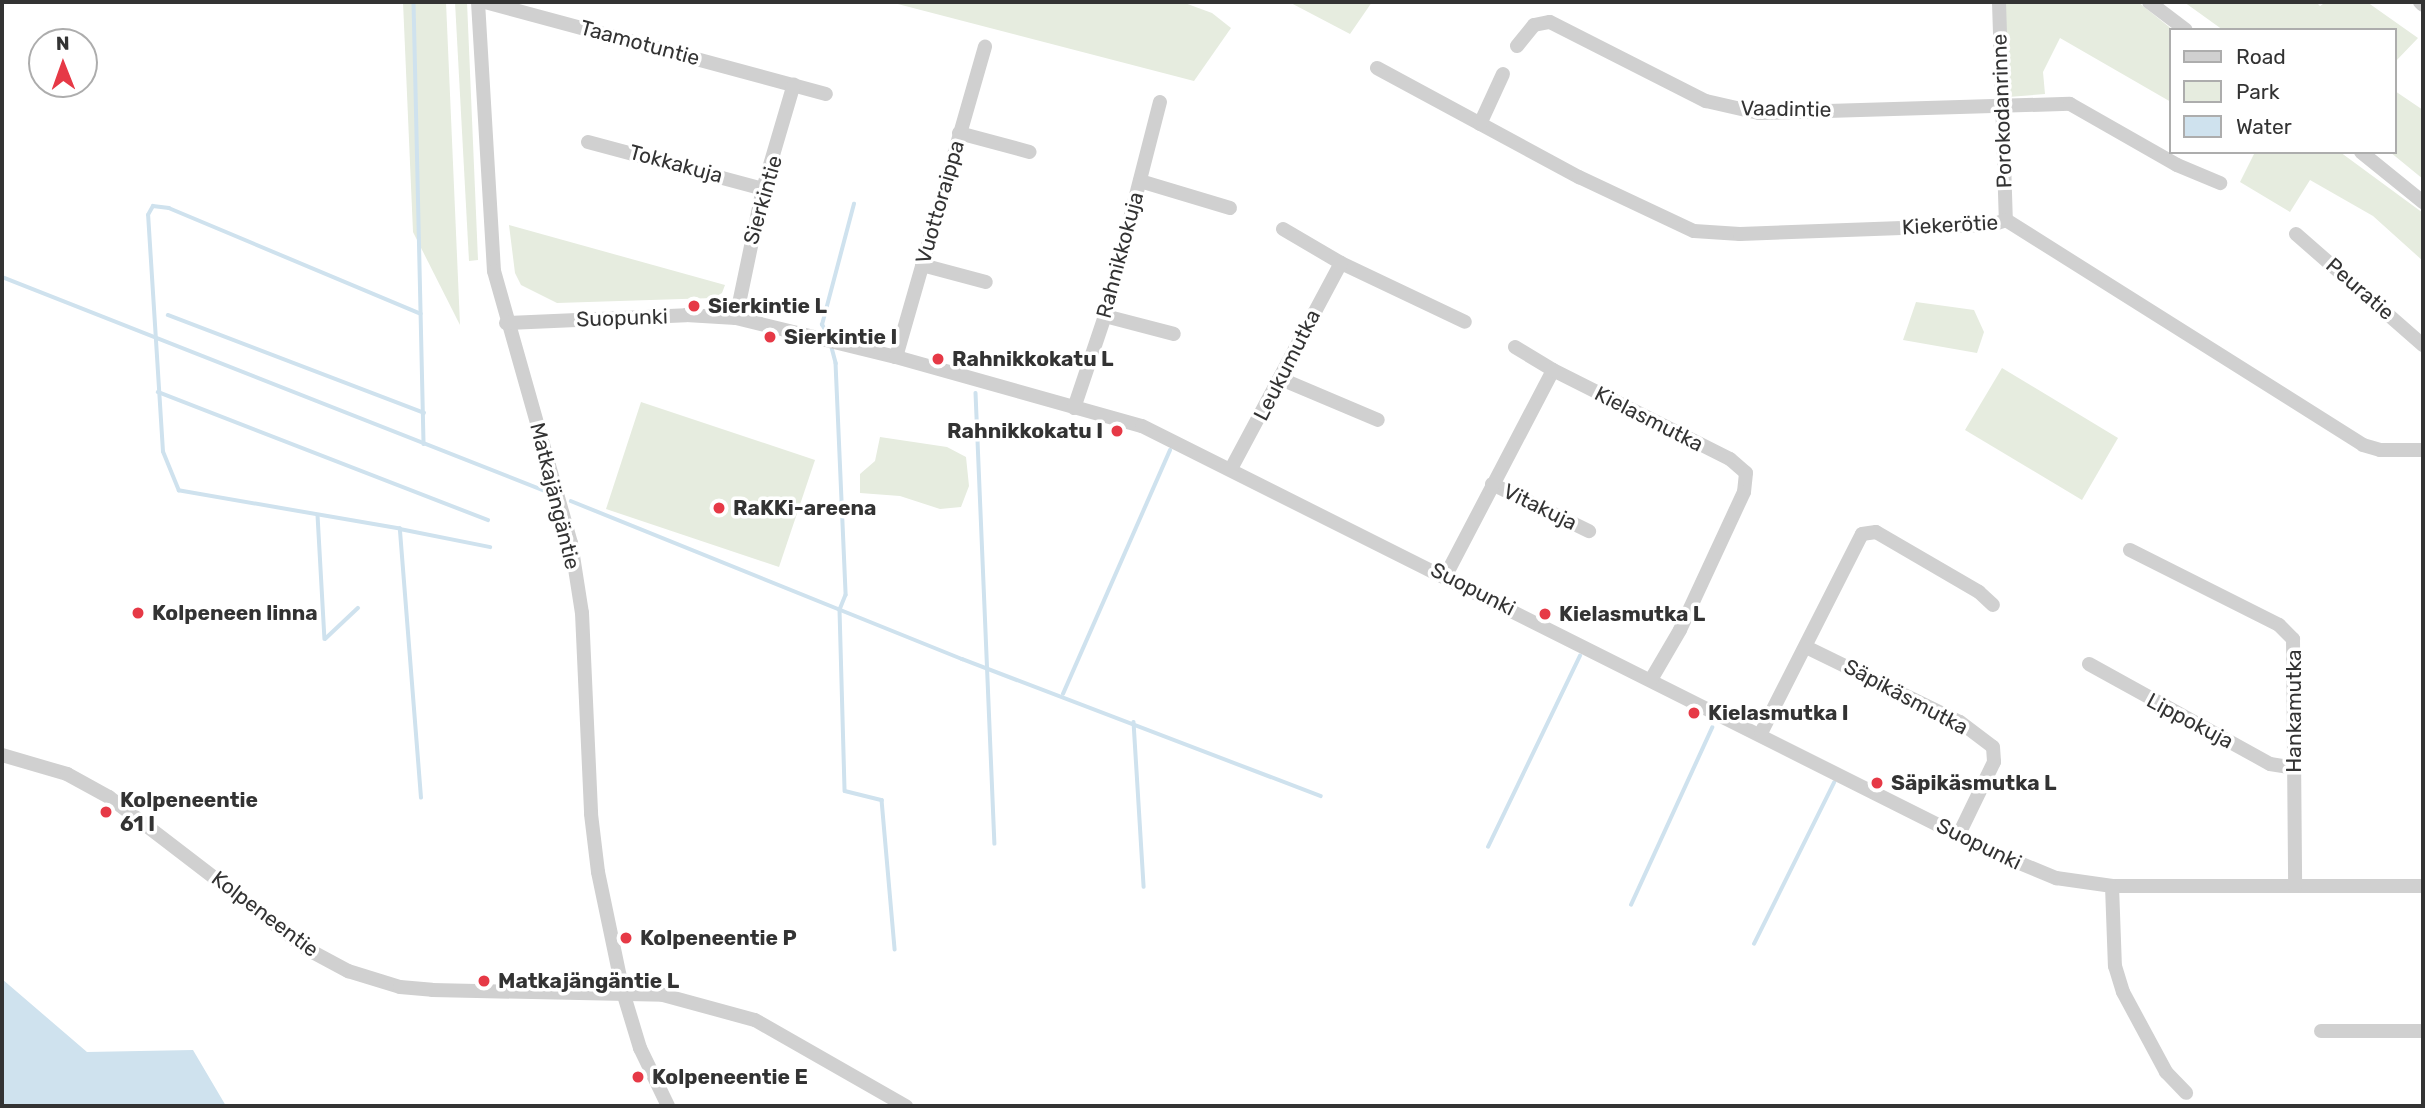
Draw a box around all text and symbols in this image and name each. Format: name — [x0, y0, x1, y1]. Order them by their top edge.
street label: Taamotuntie — [578, 15, 702, 71]
north arrow — [28, 28, 98, 98]
legend — [2170, 28, 2397, 154]
text: N — [56, 32, 70, 55]
street label: Porokodanrinne — [1987, 33, 2017, 189]
text: Road — [2236, 44, 2286, 69]
text: Park — [2236, 79, 2280, 104]
street label: Vaadintie — [1740, 96, 1832, 122]
text: Water — [2236, 114, 2292, 139]
street label: Vuottoraippa — [910, 137, 970, 267]
street label: Tokkakuja — [627, 139, 725, 189]
street label: Sierkintie — [738, 153, 788, 247]
street label: Rahnikkokuja — [1091, 189, 1149, 321]
street label: Kiekerötie — [1901, 210, 1999, 240]
street label: Peuratie — [2321, 253, 2399, 325]
place label: Sierkintie L — [708, 293, 827, 319]
marker: Sierkintie L — [686, 298, 702, 314]
street label: Suopunki — [576, 304, 668, 332]
street label: Leukumutka — [1248, 305, 1326, 425]
place label: Sierkintie I — [784, 324, 897, 350]
marker: Sierkintie I — [762, 329, 778, 345]
place label: Rahnikkokatu L — [952, 346, 1114, 372]
marker: Rahnikkokatu L — [930, 351, 946, 367]
street label: Kielasmutka — [1590, 381, 1708, 457]
place label: Rahnikkokatu I — [947, 418, 1103, 444]
street label: Matkajängäntie — [525, 420, 585, 572]
marker: Rahnikkokatu I — [1109, 423, 1125, 439]
street label: Vitakuja — [1499, 478, 1581, 536]
place label: RaKKi-areena — [733, 495, 876, 521]
marker: RaKKi-areena — [711, 500, 727, 516]
street label: Suopunki — [1426, 557, 1520, 621]
place label: Kolpeneen linna — [152, 600, 318, 626]
place label: Kielasmutka L — [1559, 601, 1705, 627]
marker: Kolpeneen linna — [130, 605, 146, 621]
marker: Kielasmutka L — [1537, 606, 1553, 622]
street label: Hankamutka — [2281, 649, 2307, 773]
street label: Säpikäsmutka — [1840, 654, 1972, 740]
street label: Lippokuja — [2142, 688, 2238, 754]
place label: Kielasmutka I — [1708, 700, 1849, 726]
marker: Kielasmutka I — [1686, 705, 1702, 721]
place label: Säpikäsmutka L — [1891, 770, 2057, 796]
marker: Säpikäsmutka L — [1869, 775, 1885, 791]
place label: Kolpeneentie 61 I — [120, 787, 258, 837]
marker: Kolpeneentie 61 I — [98, 804, 114, 820]
street label: Suopunki — [1932, 813, 2026, 875]
street label: Kolpeneentie — [207, 866, 323, 962]
place label: Kolpeneentie P — [640, 925, 797, 951]
marker: Kolpeneentie P — [618, 930, 634, 946]
place label: Matkajängäntie L — [498, 968, 679, 994]
marker: Matkajängäntie L — [476, 973, 492, 989]
place label: Kolpeneentie E — [652, 1064, 808, 1090]
marker: Kolpeneentie E — [630, 1069, 646, 1085]

